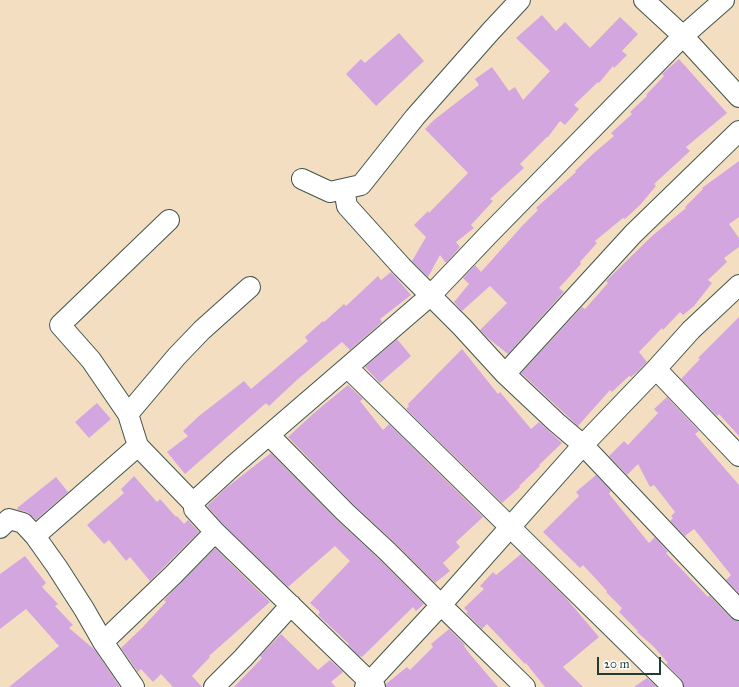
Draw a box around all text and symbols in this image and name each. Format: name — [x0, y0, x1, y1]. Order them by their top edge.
scale bar — [599, 649, 663, 675]
text: 20 m — [604, 657, 630, 671]

